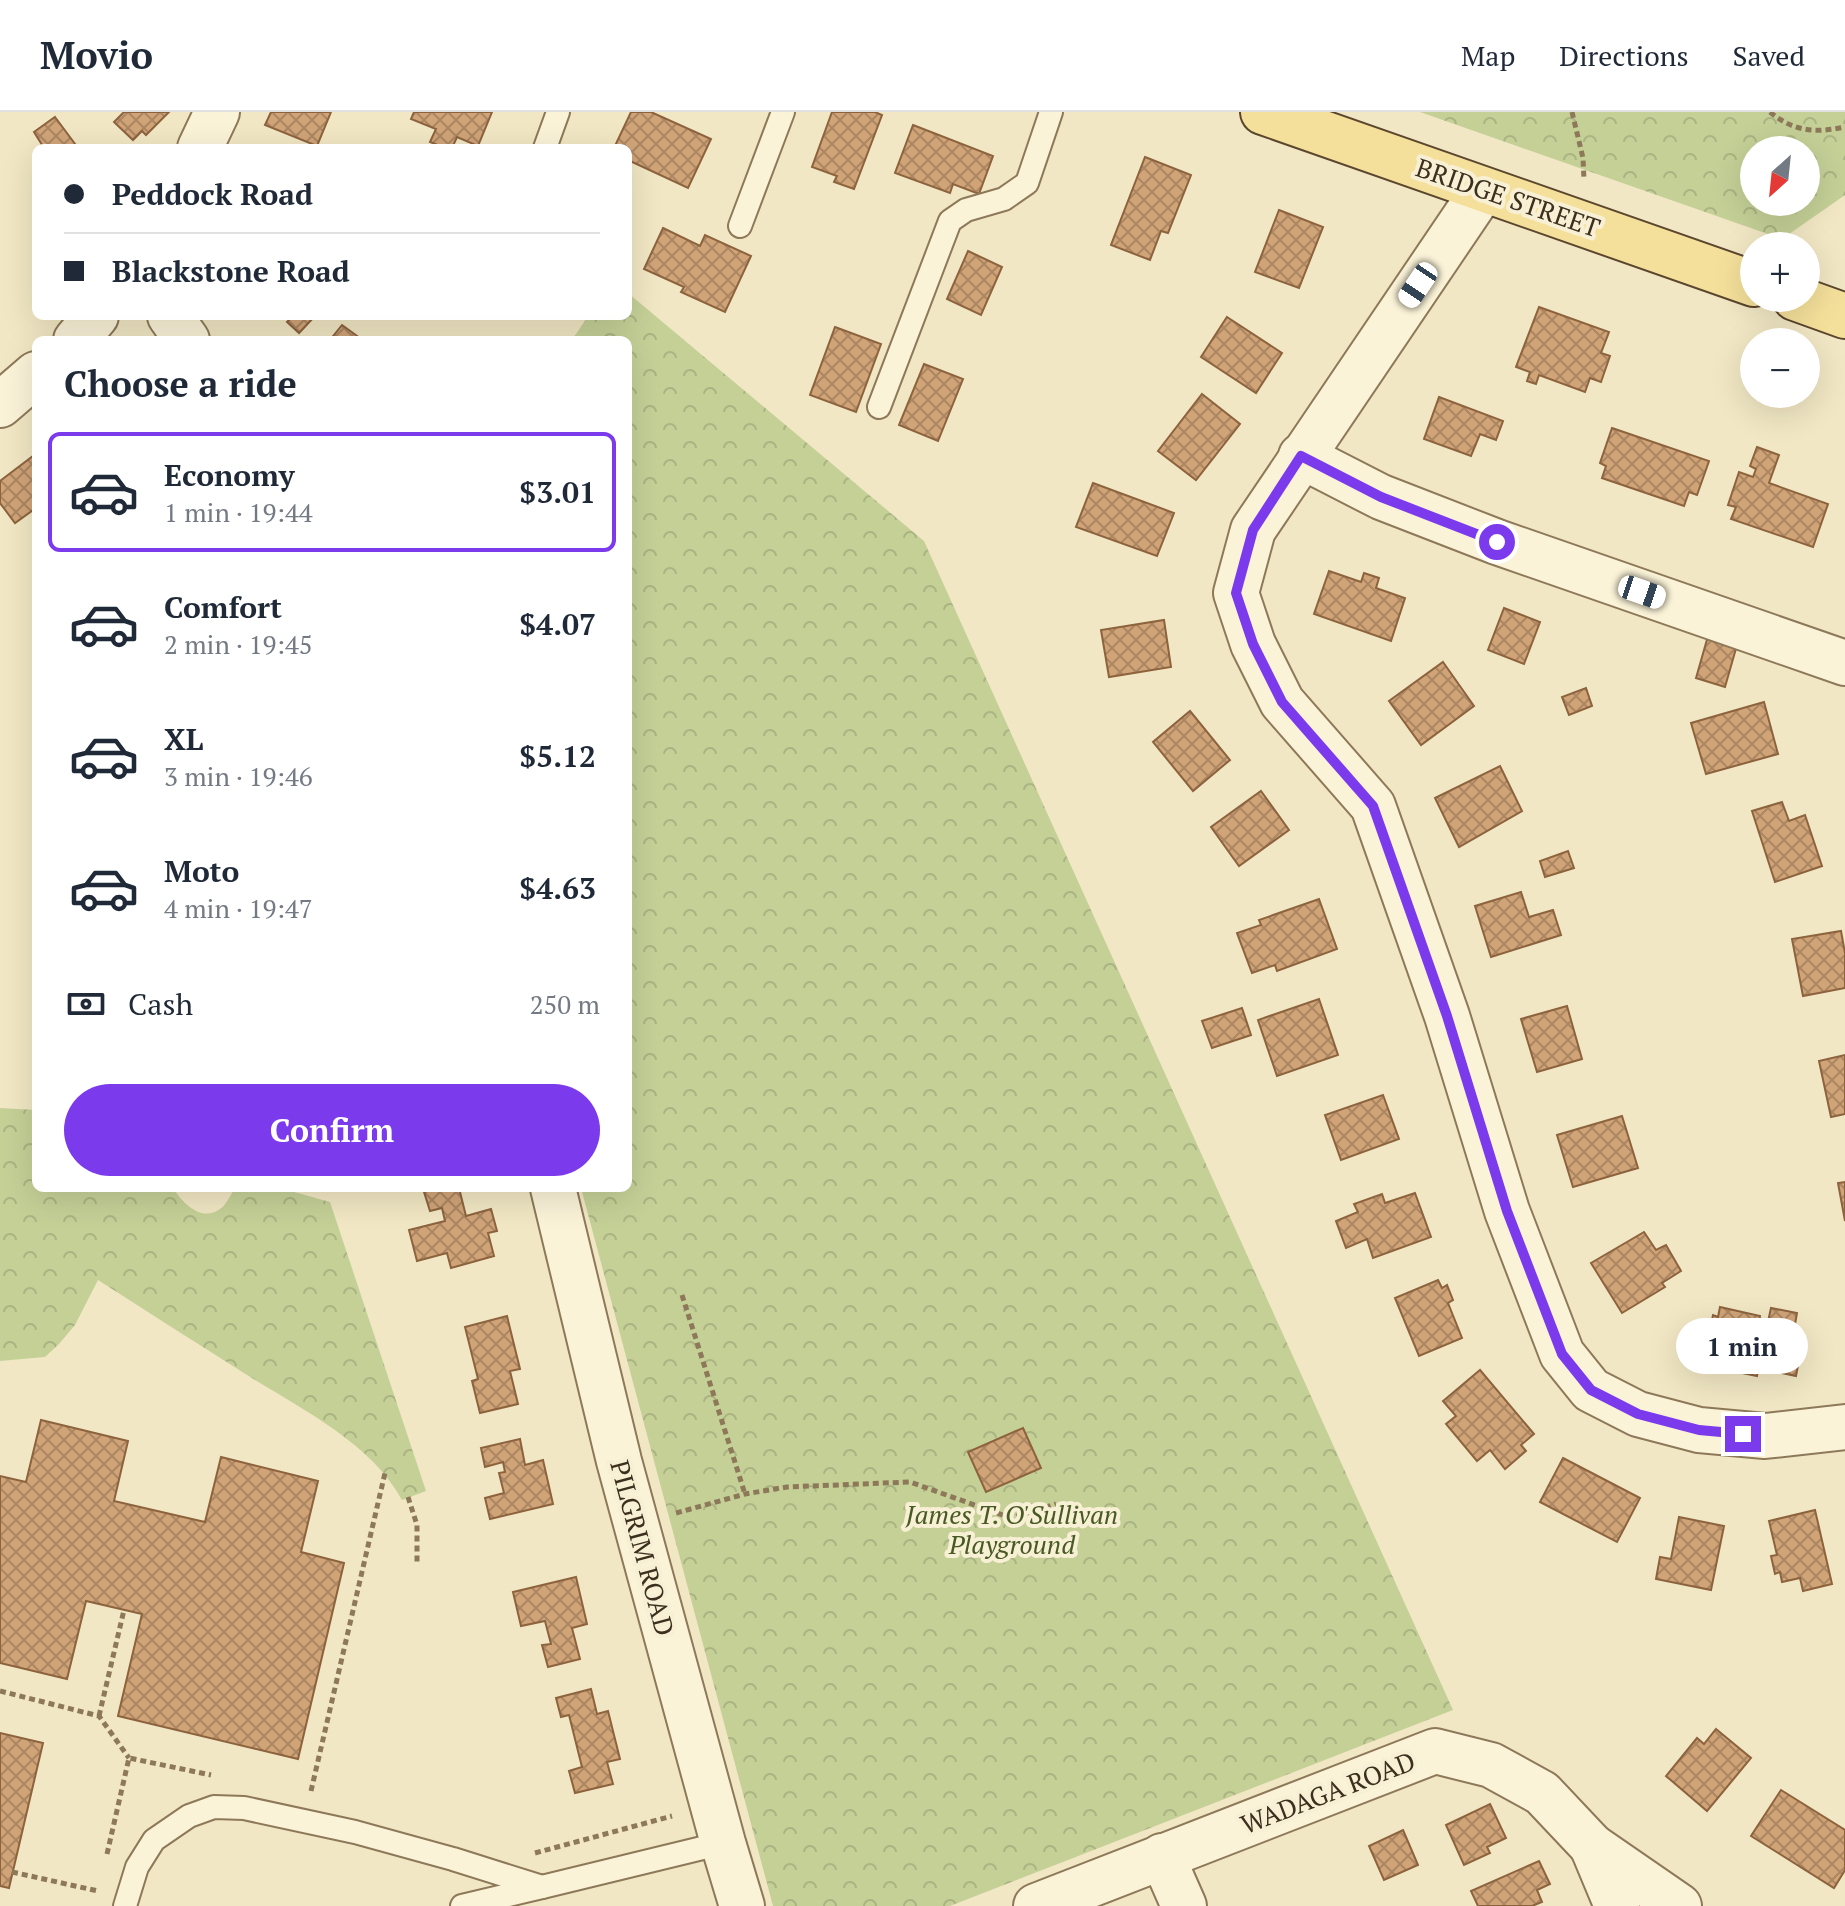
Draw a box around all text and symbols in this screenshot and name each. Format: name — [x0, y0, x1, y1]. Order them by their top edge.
text: Movio — [40, 30, 153, 80]
text: Map — [1461, 37, 1515, 74]
text: Directions — [1559, 37, 1689, 74]
text: Saved — [1733, 37, 1805, 74]
north arrow — [1740, 136, 1820, 216]
map controls — [1740, 136, 1820, 408]
street label: BRIDGE STREET — [1412, 150, 1605, 244]
text: Peddock Road — [112, 174, 313, 214]
button: + — [1740, 232, 1820, 312]
text: Blackstone Road — [112, 251, 350, 291]
car — [1395, 258, 1441, 312]
button: − — [1740, 328, 1820, 408]
text: Choose a ride — [64, 360, 297, 407]
text: Economy — [164, 455, 295, 495]
icon: car — [68, 456, 140, 528]
text: $3.01 — [519, 472, 596, 512]
text: 1 min · 19:44 — [164, 495, 313, 529]
route start — [1479, 524, 1515, 560]
car — [1615, 573, 1669, 611]
text: Comfort — [164, 587, 282, 627]
icon: car — [68, 588, 140, 660]
text: $4.07 — [519, 604, 596, 644]
text: 2 min · 19:45 — [164, 627, 313, 661]
text: XL — [164, 719, 203, 759]
icon: car — [68, 720, 140, 792]
text: $5.12 — [519, 736, 596, 776]
text: 3 min · 19:46 — [164, 759, 313, 793]
text: Moto — [164, 851, 239, 891]
icon: car — [68, 852, 140, 924]
text: $4.63 — [519, 868, 596, 908]
text: 4 min · 19:47 — [164, 891, 313, 925]
icon: cash — [64, 982, 108, 1026]
text: Cash — [128, 984, 193, 1024]
text: 250 m — [530, 987, 600, 1021]
button: Confirm — [64, 1084, 600, 1176]
callout: 1 min — [1677, 1318, 1809, 1374]
text: 1 min — [1706, 1329, 1778, 1363]
route end — [1725, 1416, 1761, 1452]
street label: PILGRIM ROAD — [603, 1456, 683, 1639]
park label: James T. O'Sullivan Playground — [905, 1497, 1118, 1561]
street label: WADAGA ROAD — [1236, 1743, 1420, 1841]

